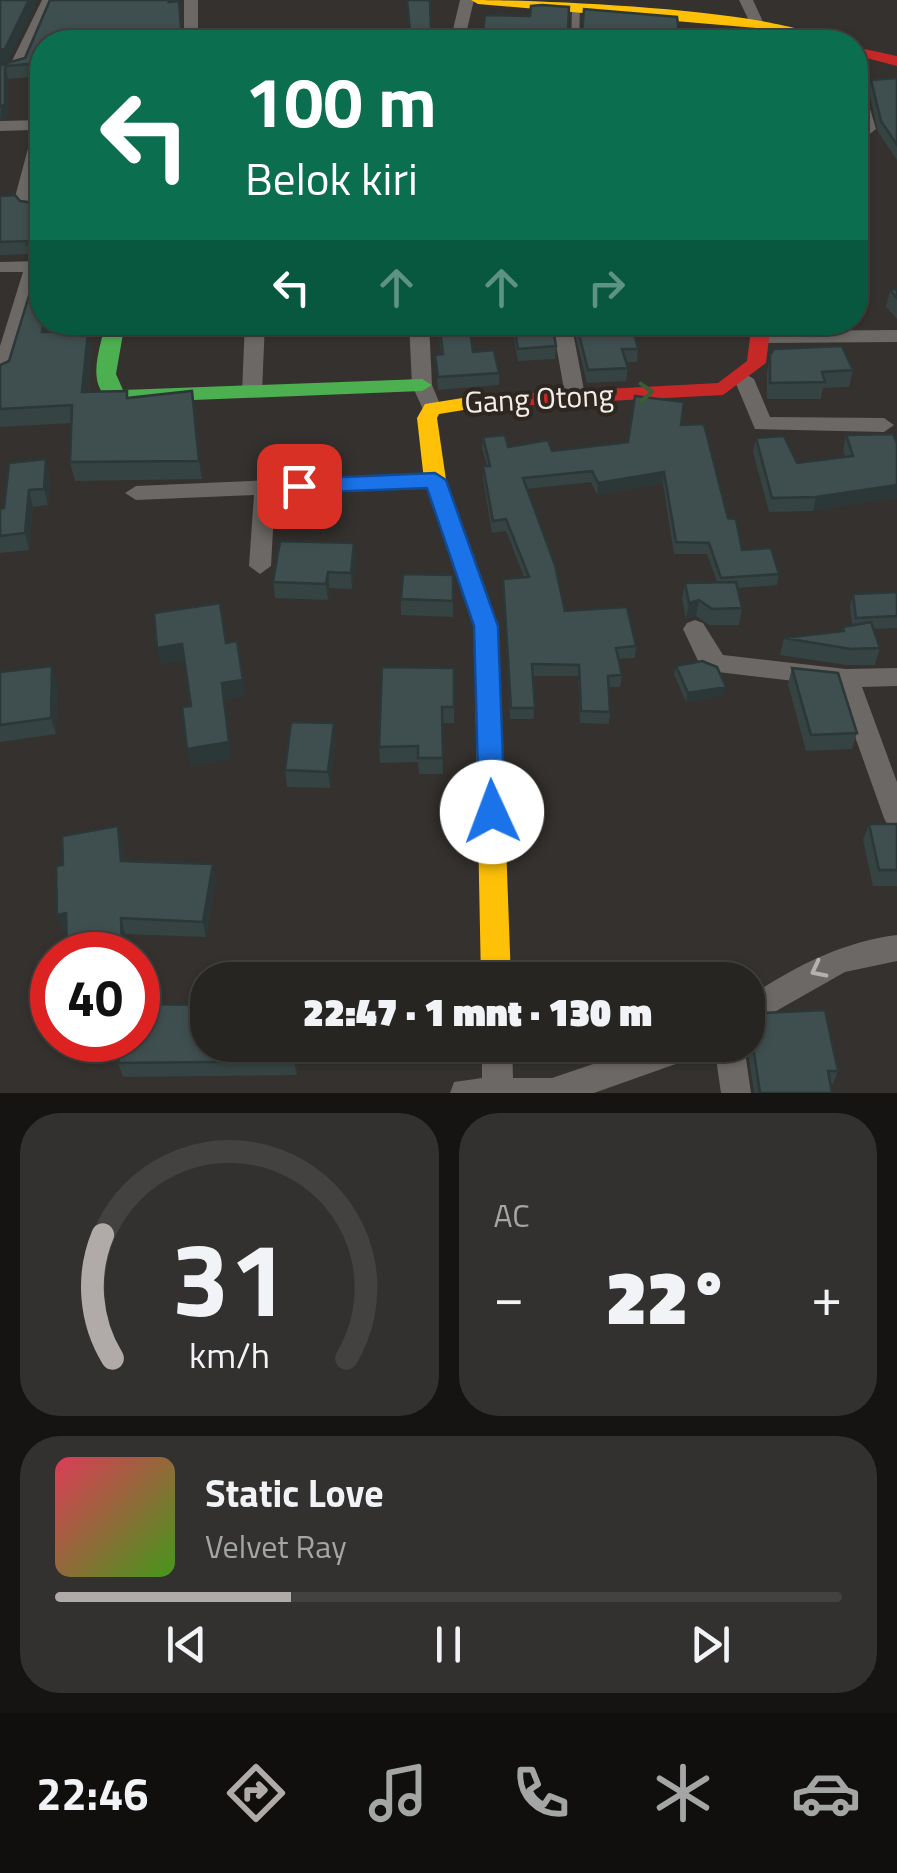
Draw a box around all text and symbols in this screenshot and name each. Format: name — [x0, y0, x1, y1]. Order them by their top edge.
text: 100 m — [245, 48, 437, 154]
icon: left — [80, 70, 210, 200]
text: Belok kiri — [245, 144, 418, 212]
icon: left — [264, 260, 319, 315]
icon: ahead — [369, 260, 424, 315]
icon: ahead — [474, 260, 529, 315]
icon: right — [579, 260, 634, 315]
street label: Gang Otong — [463, 371, 615, 425]
one-way arrow — [639, 382, 655, 403]
pin — [257, 444, 342, 529]
icon: arrive — [272, 459, 327, 514]
position arrow — [440, 760, 544, 864]
speed limit sign: 40 — [30, 932, 160, 1062]
one-way arrow — [810, 958, 828, 978]
text: 22:47 · 1 mnt · 130 m — [303, 983, 652, 1041]
text: AC — [494, 1191, 530, 1239]
text: 31 — [171, 1198, 287, 1356]
text: 22° — [606, 1239, 730, 1353]
text: − — [494, 1254, 524, 1337]
text: + — [811, 1254, 842, 1337]
text: km/h — [189, 1327, 270, 1382]
text: Static Love — [205, 1464, 384, 1522]
text: Velvet Ray — [205, 1522, 347, 1570]
icon: previous — [159, 1617, 214, 1672]
icon: pause — [421, 1617, 476, 1672]
icon: next — [683, 1617, 738, 1672]
icon: directions — [221, 1758, 291, 1828]
icon: music — [363, 1758, 433, 1828]
icon: phone — [506, 1758, 576, 1828]
icon: climate — [648, 1758, 718, 1828]
icon: car — [791, 1758, 861, 1828]
text: 22:46 — [36, 1759, 149, 1827]

